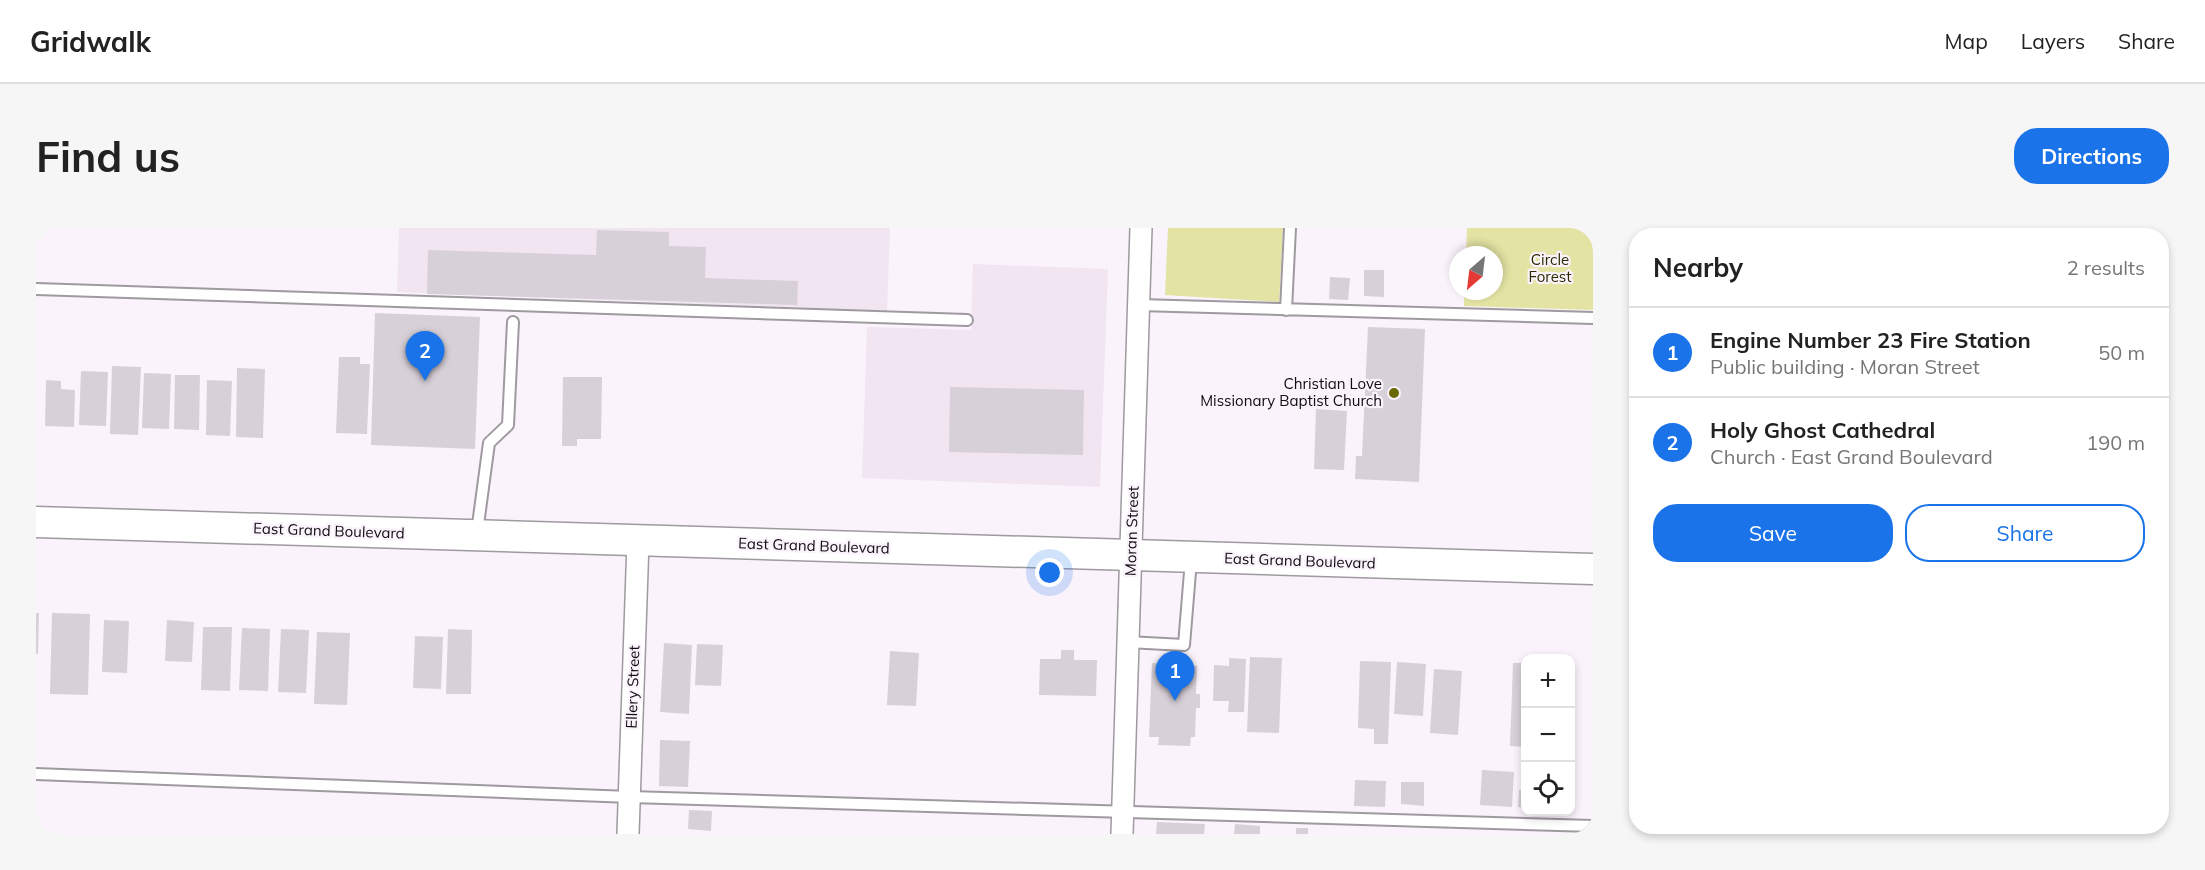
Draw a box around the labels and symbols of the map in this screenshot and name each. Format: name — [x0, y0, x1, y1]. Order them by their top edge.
north arrow — [1449, 246, 1503, 300]
park label: Circle Forest — [1529, 250, 1571, 286]
pin: 2 — [406, 332, 444, 381]
place label: Christian Love Missionary Baptist Church — [1200, 374, 1382, 410]
marker: Christian Love Missionary Baptist Church — [1387, 386, 1401, 400]
street label: Moran Street — [1120, 486, 1143, 576]
street label: East Grand Boulevard — [253, 518, 405, 543]
street label: East Grand Boulevard — [738, 533, 890, 558]
street label: East Grand Boulevard — [1224, 548, 1376, 573]
your location — [1035, 558, 1064, 587]
street label: Ellery Street — [622, 645, 643, 729]
pin: 1 — [1156, 652, 1194, 701]

